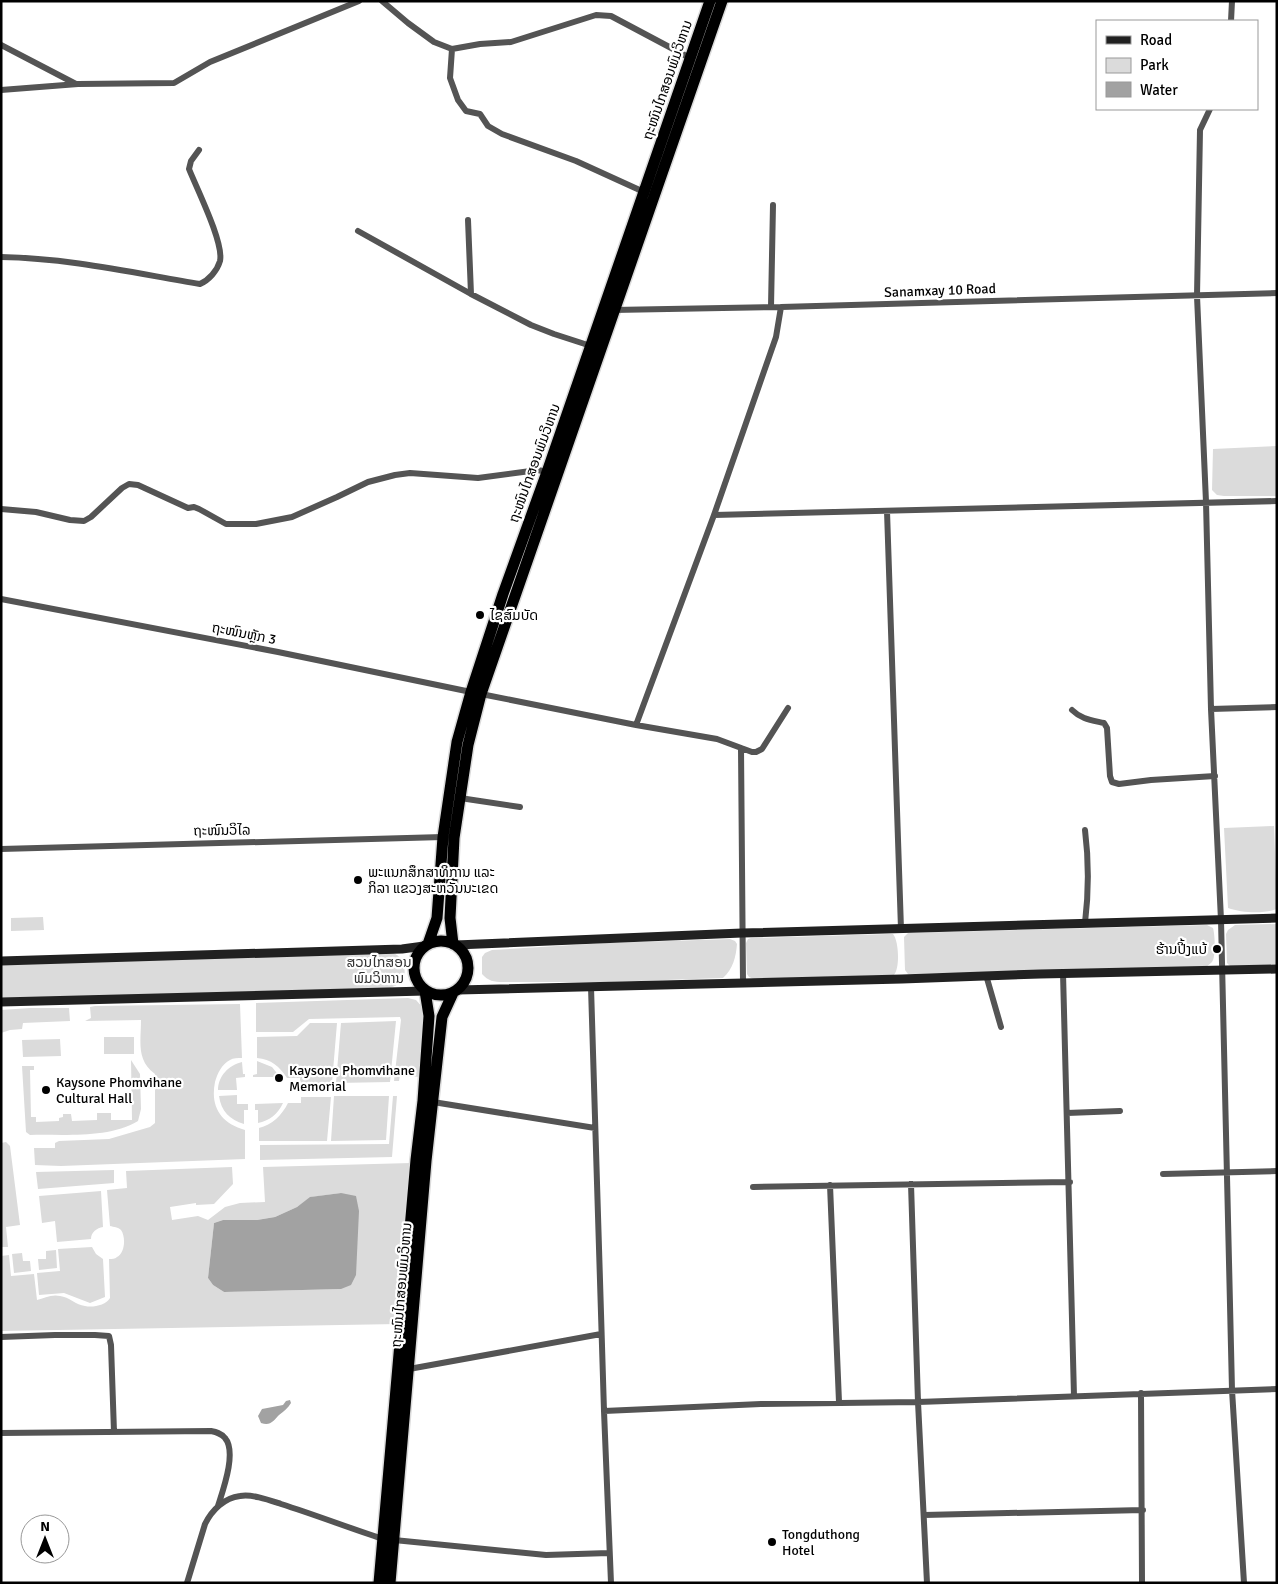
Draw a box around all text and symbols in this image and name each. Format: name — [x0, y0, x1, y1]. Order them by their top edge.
street label: ຖະໜົນໄກສອນພົມວິຫານ — [639, 18, 696, 142]
legend — [1096, 20, 1258, 110]
text: Road — [1140, 31, 1172, 49]
text: Park — [1140, 56, 1169, 74]
text: Water — [1140, 81, 1178, 99]
street label: Sanamxay 10 Road — [884, 280, 996, 301]
street label: ຖະໜົນໄກສອນພົມວິຫານ — [505, 401, 564, 525]
place label: ໄຊສົມບັດ — [489, 607, 538, 624]
marker: ໄຊສົມບັດ — [474, 609, 486, 621]
street label: ຖະໜົນຫຼັກ 3 — [210, 619, 278, 648]
street label: ຖະໜົນວິໄລ — [193, 821, 251, 840]
place label: ພະແນກສຶກສາທິການ ແລະ ກິລາ ແຂວງສະຫວັນນະເຂດ — [368, 864, 498, 897]
marker: ພະແນກສຶກສາທິການ ແລະ ກິລາ ແຂວງສະຫວັນນະເຂດ — [352, 874, 364, 886]
place label: ຮ້ານປີ້ງແບ້ — [1156, 938, 1208, 958]
marker: ຮ້ານປີ້ງແບ້ — [1211, 943, 1223, 955]
park label: ສວນໄກສອນ ພົມວິຫານ — [347, 954, 412, 987]
place label: Kaysone Phomvihane Memorial — [289, 1062, 415, 1095]
marker: Kaysone Phomvihane Memorial — [273, 1072, 285, 1084]
place label: Kaysone Phomvihane Cultural Hall — [56, 1074, 182, 1107]
marker: Kaysone Phomvihane Cultural Hall — [40, 1084, 52, 1096]
street label: ຖະໜົນໄກສອນພົມວິຫານ — [388, 1222, 415, 1348]
north arrow — [20, 1514, 70, 1564]
text: N — [40, 1518, 50, 1535]
place label: Tongduthong Hotel — [782, 1526, 860, 1559]
marker: Tongduthong Hotel — [766, 1536, 778, 1548]

